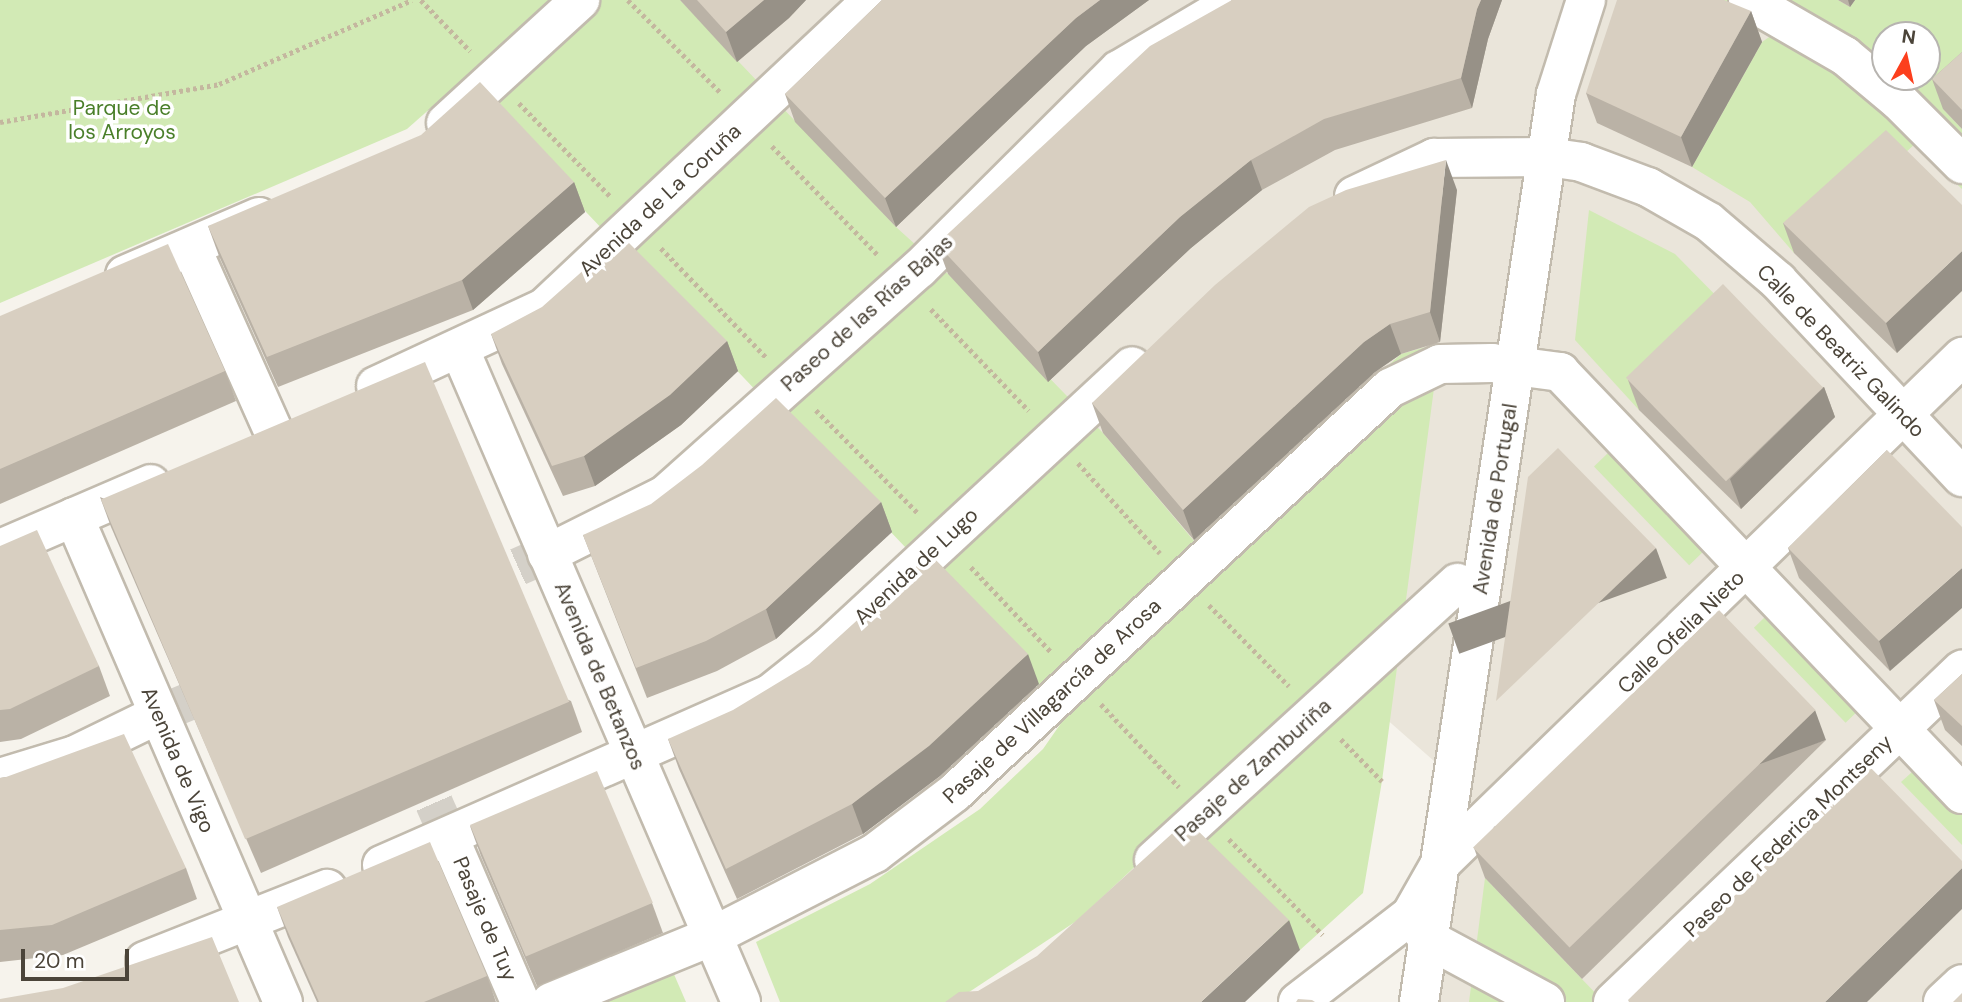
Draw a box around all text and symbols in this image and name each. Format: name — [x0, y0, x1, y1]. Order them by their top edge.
north arrow — [1871, 21, 1941, 91]
text: N — [1900, 23, 1917, 50]
park label: Parque de los Arroyos — [68, 95, 176, 145]
street label: Avenida de La Coruña — [574, 118, 746, 282]
street label: Paseo de las Rías Bajas — [776, 229, 958, 397]
street label: Calle de Beatriz Galindo — [1752, 259, 1930, 443]
street label: Avenida de Portugal — [1467, 402, 1523, 596]
street label: Avenida de Lugo — [849, 502, 983, 630]
street label: Calle Ofelia Nieto — [1612, 565, 1750, 699]
street label: Avenida de Betanzos — [549, 578, 651, 774]
street label: Pasaje de Villagarcía de Arosa — [938, 593, 1166, 809]
street label: Avenida de Vigo — [136, 683, 220, 837]
street label: Pasaje de Zamburiña — [1170, 693, 1336, 847]
street label: Paseo de Federica Montseny — [1678, 730, 1898, 942]
street label: Pasaje de Tuy — [447, 853, 523, 985]
scale bar — [24, 936, 133, 980]
text: 20 m — [34, 947, 85, 975]

